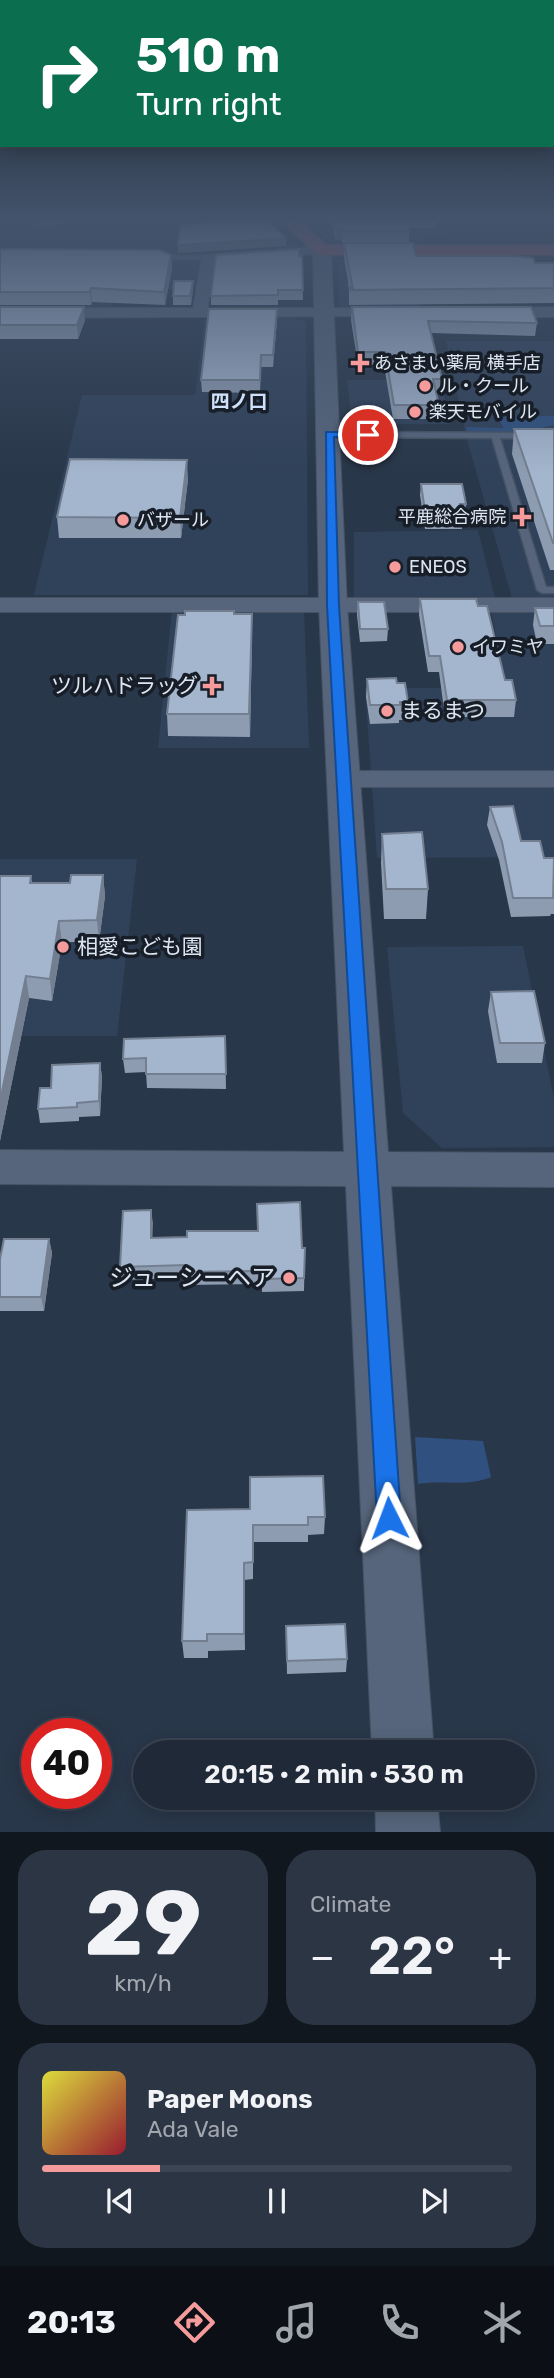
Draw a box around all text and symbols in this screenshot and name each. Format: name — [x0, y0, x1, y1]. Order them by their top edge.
text: 510 m — [136, 26, 280, 84]
icon: right — [21, 28, 112, 119]
text: Turn right — [136, 85, 281, 123]
place label: あさまい薬局 横手店 — [374, 352, 540, 374]
marker: あさまい薬局 横手店 — [352, 355, 368, 371]
place label: ル・クール — [439, 375, 529, 397]
marker: ル・クール — [417, 378, 433, 394]
district label: 四ノ口 — [210, 390, 268, 413]
place label: 楽天モバイル — [429, 401, 537, 423]
marker: 楽天モバイル — [407, 404, 423, 420]
pin — [338, 405, 398, 465]
icon: arrive — [349, 416, 387, 454]
place label: 平鹿総合病院 — [398, 506, 506, 528]
marker: 平鹿総合病院 — [512, 507, 532, 527]
place label: バザール — [137, 509, 209, 531]
marker: バザール — [115, 512, 131, 528]
place label: ENEOS — [409, 556, 467, 578]
marker: ENEOS — [387, 559, 403, 575]
place label: イワミヤ — [472, 636, 544, 658]
marker: イワミヤ — [450, 639, 466, 655]
place label: ツルハドラッグ — [51, 673, 198, 698]
marker: ツルハドラッグ — [204, 678, 220, 694]
place label: まるまつ — [401, 698, 485, 723]
marker: まるまつ — [379, 703, 395, 719]
place label: 相愛こども園 — [77, 934, 203, 959]
marker: 相愛こども園 — [55, 939, 71, 955]
place label: ジューシーヘア — [109, 1264, 275, 1292]
marker: ジューシーヘア — [281, 1270, 297, 1286]
position arrow — [352, 1481, 426, 1555]
speed limit sign: 40 — [21, 1718, 112, 1809]
text: 20:15 · 2 min · 530 m — [204, 1759, 464, 1790]
text: 29 — [84, 1869, 202, 1977]
text: Climate — [310, 1890, 391, 1918]
text: 22° — [368, 1925, 455, 1987]
text: − — [310, 1934, 335, 1980]
text: + — [488, 1934, 512, 1980]
text: km/h — [114, 1969, 172, 1997]
text: Paper Moons — [147, 2084, 313, 2115]
text: Ada Vale — [147, 2115, 239, 2143]
icon: previous — [101, 2182, 139, 2220]
icon: pause — [258, 2182, 296, 2220]
icon: next — [415, 2182, 453, 2220]
icon: directions — [170, 2298, 219, 2347]
icon: music — [272, 2298, 321, 2347]
icon: phone — [375, 2298, 424, 2347]
icon: climate — [478, 2298, 527, 2347]
text: 20:13 — [27, 2303, 116, 2341]

